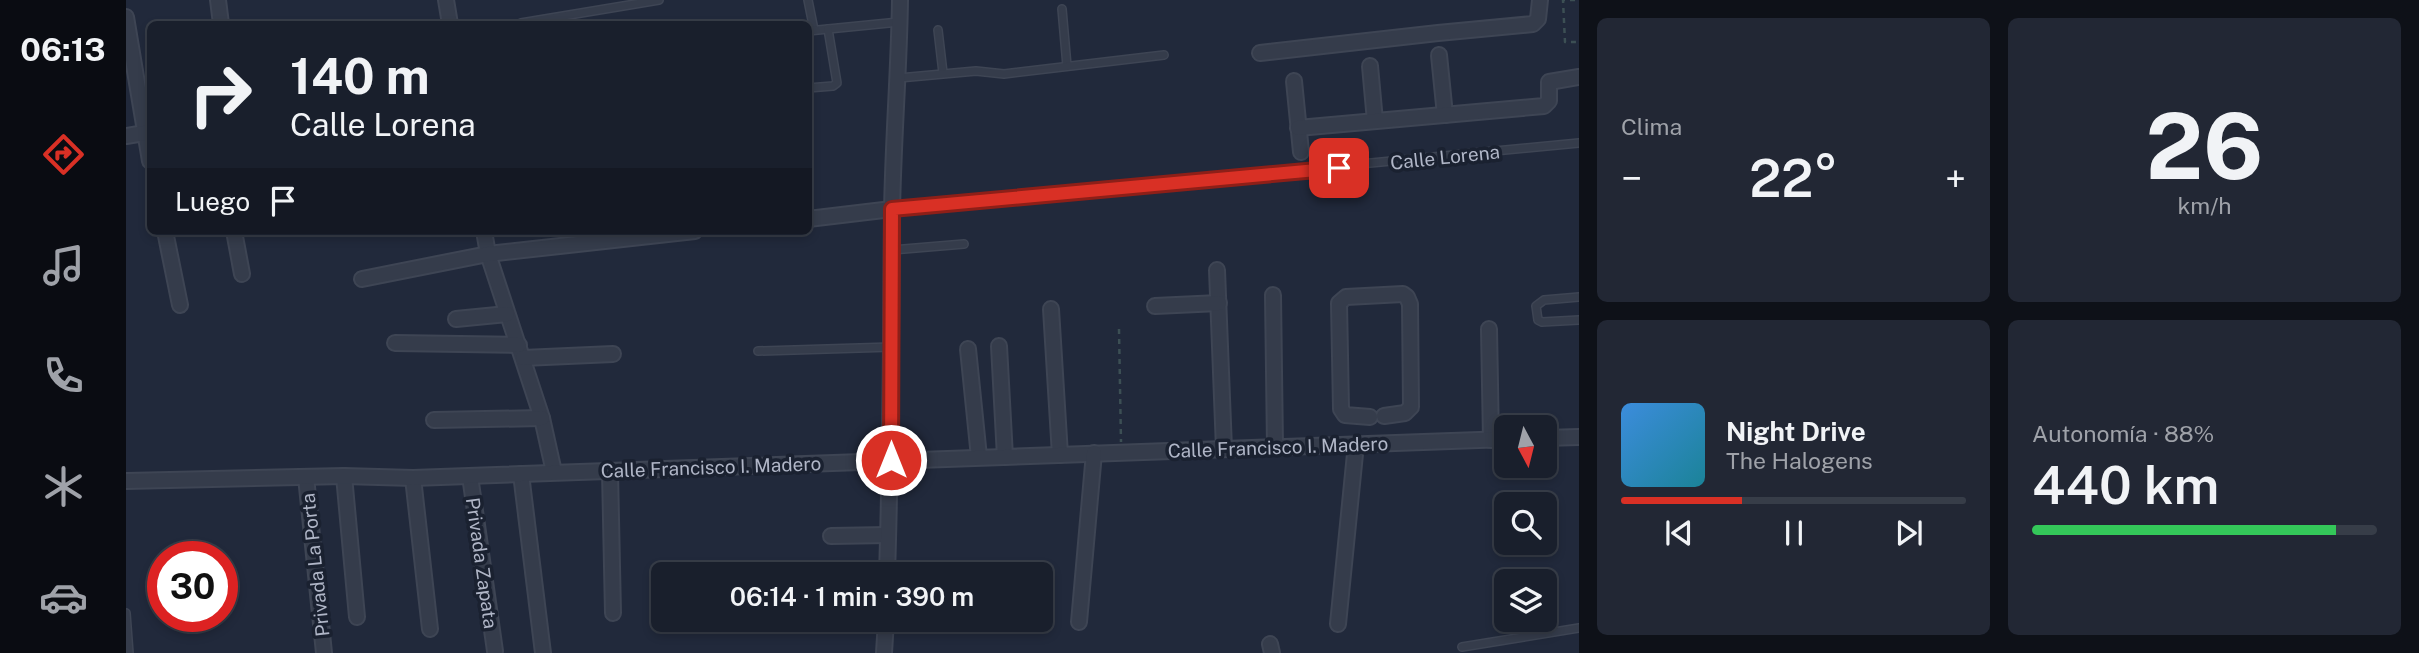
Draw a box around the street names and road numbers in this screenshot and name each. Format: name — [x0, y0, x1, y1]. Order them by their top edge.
street label: Calle Lorena — [1389, 140, 1501, 174]
street label: Calle Francisco I. Madero — [1167, 432, 1389, 462]
street label: Calle Francisco I. Madero — [600, 452, 822, 482]
street label: Privada La Porta — [297, 492, 333, 638]
street label: Privada Zapata — [462, 496, 502, 630]

